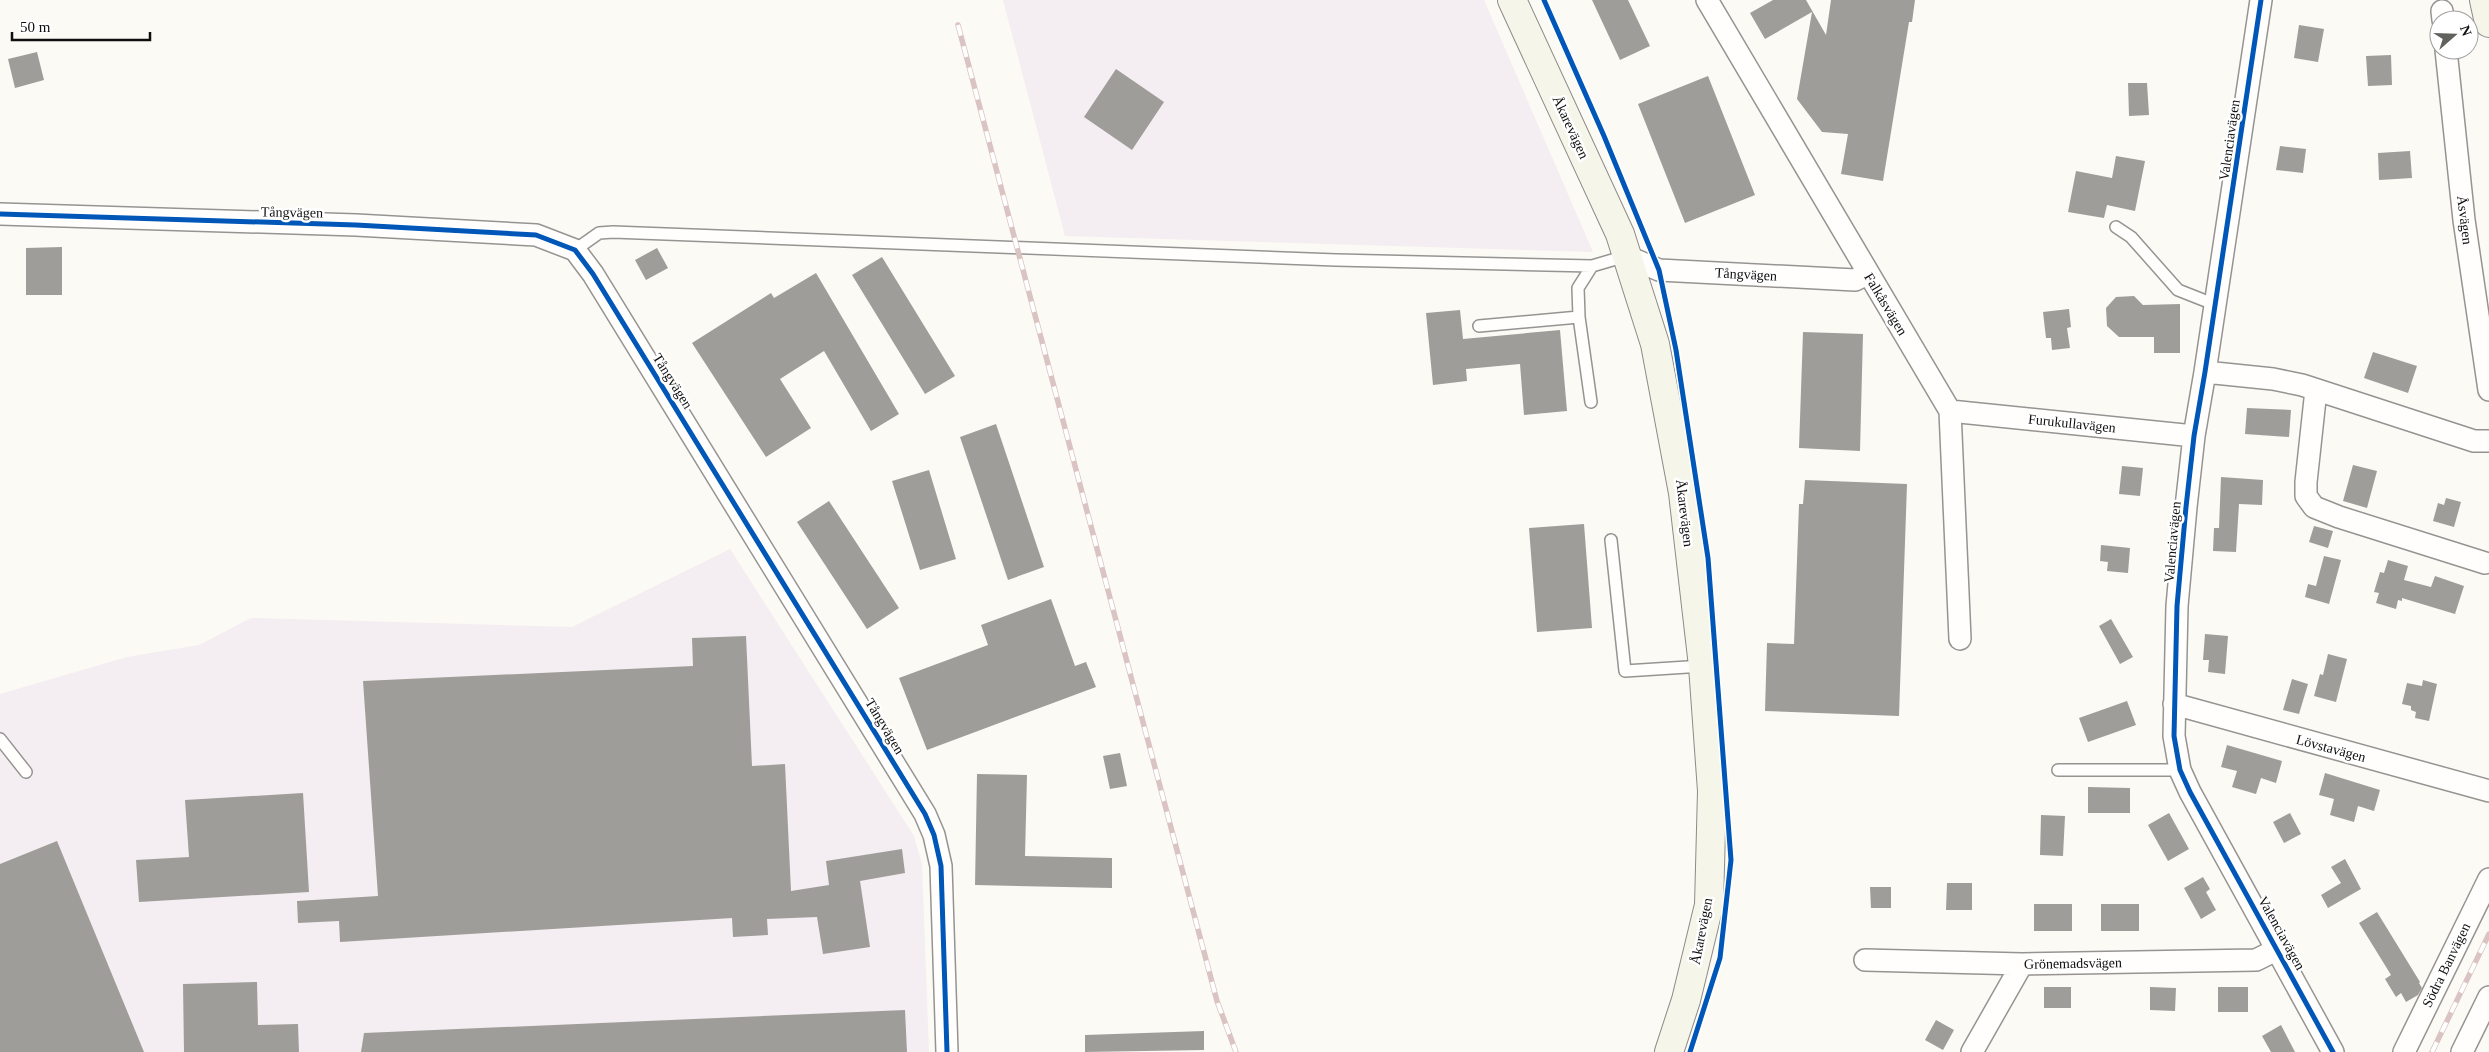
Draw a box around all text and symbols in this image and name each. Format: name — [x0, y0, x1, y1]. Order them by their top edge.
scale bar — [12, 10, 150, 42]
north arrow — [2429, 10, 2479, 60]
text: 50 m — [20, 19, 51, 35]
text: N — [2457, 23, 2475, 38]
street label: Åkarevägen — [1549, 93, 1592, 161]
street label: Valenciavägen — [2216, 99, 2243, 182]
street label: Åsvägen — [2454, 195, 2475, 245]
street label: Tångvägen — [261, 204, 323, 221]
street label: Tångvägen — [1715, 265, 1777, 284]
street label: Falkåsvägen — [1861, 270, 1910, 338]
street label: Tångvägen — [650, 351, 695, 412]
street label: Furukullavägen — [2027, 411, 2116, 436]
street label: Åkarevägen — [1673, 479, 1696, 548]
street label: Valenciavägen — [2161, 501, 2184, 583]
street label: Tångvägen — [862, 696, 907, 757]
street label: Lövstavägen — [2294, 732, 2367, 765]
street label: Valenciavägen — [2255, 894, 2308, 973]
street label: Åkarevägen — [1688, 896, 1715, 966]
street label: Södra Banvägen — [2420, 921, 2473, 1010]
street label: Grönemadsvägen — [2024, 955, 2122, 972]

